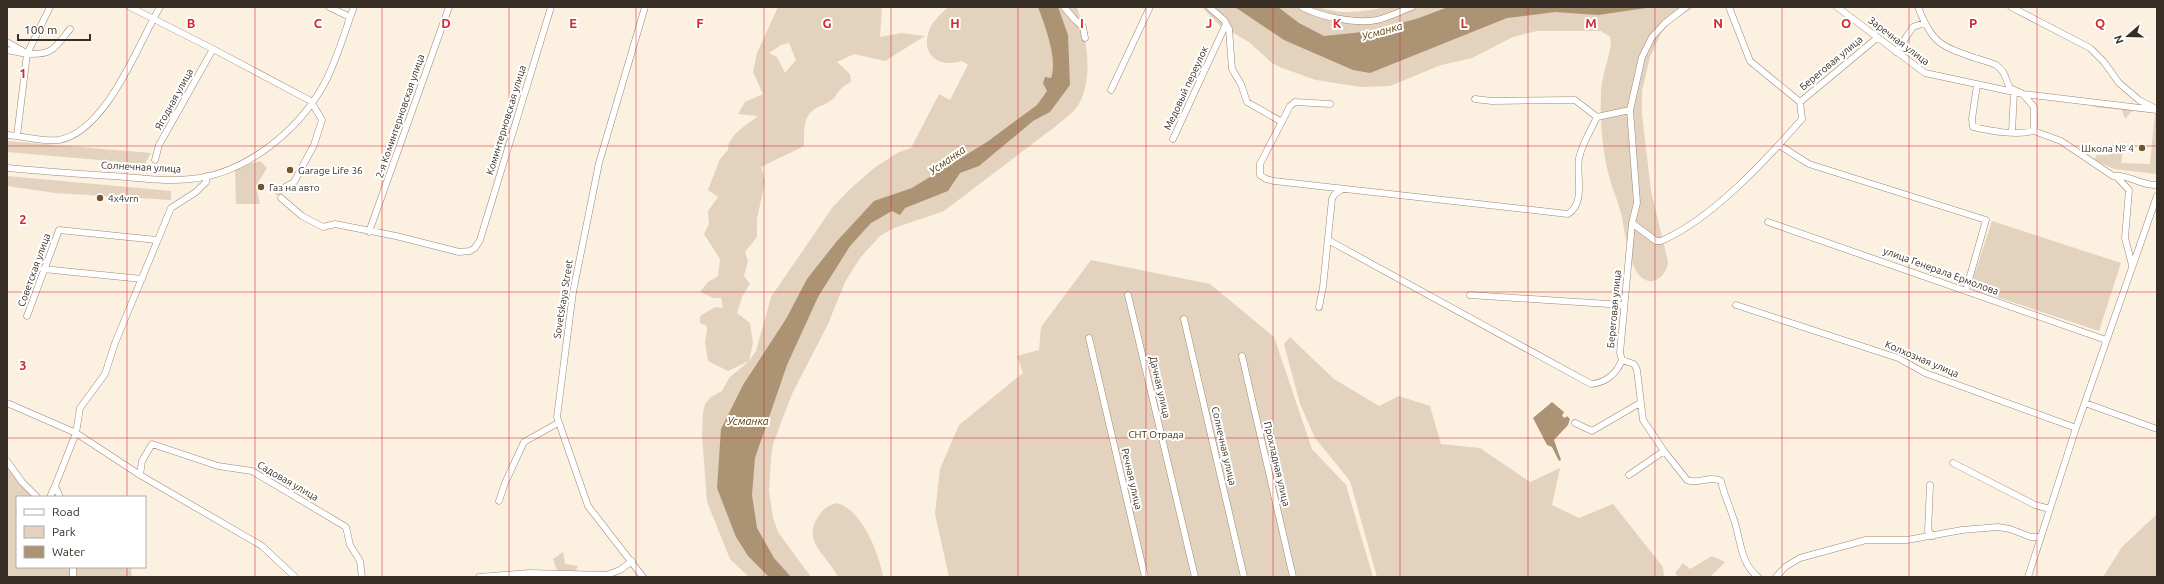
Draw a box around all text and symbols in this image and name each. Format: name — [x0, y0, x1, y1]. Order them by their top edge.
street label: Заречная улица — [1866, 15, 1932, 67]
scale bar — [18, 16, 90, 42]
text: B — [187, 16, 196, 30]
text: C — [314, 16, 323, 30]
text: D — [441, 16, 451, 30]
text: E — [569, 16, 577, 30]
text: F — [696, 16, 704, 30]
text: G — [823, 16, 832, 30]
text: H — [950, 16, 960, 30]
text: I — [1080, 16, 1084, 30]
text: J — [1206, 16, 1212, 30]
text: K — [1333, 16, 1342, 30]
text: L — [1460, 16, 1468, 30]
text: M — [1585, 16, 1597, 30]
text: N — [1713, 16, 1723, 30]
text: O — [1841, 16, 1851, 30]
text: P — [1969, 16, 1977, 30]
text: Q — [2095, 16, 2105, 30]
north arrow — [2108, 16, 2148, 56]
water label: Усманка — [1359, 19, 1404, 43]
text: 100 m — [24, 23, 57, 36]
street label: Береговая улица — [1797, 34, 1865, 92]
text: N — [2112, 34, 2126, 45]
street label: Медовый переулок — [1162, 44, 1210, 132]
street label: 2-я Коминтерновская улица — [374, 53, 426, 179]
street label: Коминтерновская улица — [484, 64, 528, 176]
text: 1 — [19, 66, 27, 80]
street label: Ягодная улица — [153, 67, 195, 131]
water label: Усманка — [926, 143, 968, 177]
place label: Школа № 4 — [2081, 143, 2134, 154]
marker: Школа № 4 — [2137, 143, 2147, 153]
street label: Солнечная улица — [101, 159, 181, 175]
marker: Garage Life 36 — [285, 165, 295, 175]
place label: Garage Life 36 — [298, 165, 363, 176]
marker: Газ на авто — [256, 182, 266, 192]
place label: Газ на авто — [269, 182, 320, 193]
marker: 4x4vrn — [95, 193, 105, 203]
place label: 4x4vrn — [108, 193, 139, 204]
text: 2 — [19, 212, 27, 226]
street label: Советская улица — [16, 232, 52, 308]
street label: улица Генерала Ермолова — [1882, 245, 2000, 297]
street label: Sovetskaya Street — [551, 259, 575, 339]
street label: Береговая улица — [1605, 269, 1623, 349]
street label: Колхозная улица — [1883, 338, 1961, 380]
street label: Дачная улица — [1148, 355, 1172, 419]
text: 3 — [19, 358, 27, 372]
street label: Солнечная улица — [1210, 406, 1238, 486]
water label: Усманка — [726, 415, 769, 427]
street label: Прохладная улица — [1262, 421, 1292, 507]
park label: СНТ Отрада — [1128, 429, 1184, 440]
street label: Речная улица — [1120, 447, 1144, 511]
street label: Садовая улица — [256, 459, 320, 503]
legend — [16, 496, 146, 568]
text: Road — [52, 505, 80, 518]
text: Park — [52, 525, 76, 538]
text: Water — [52, 545, 85, 558]

